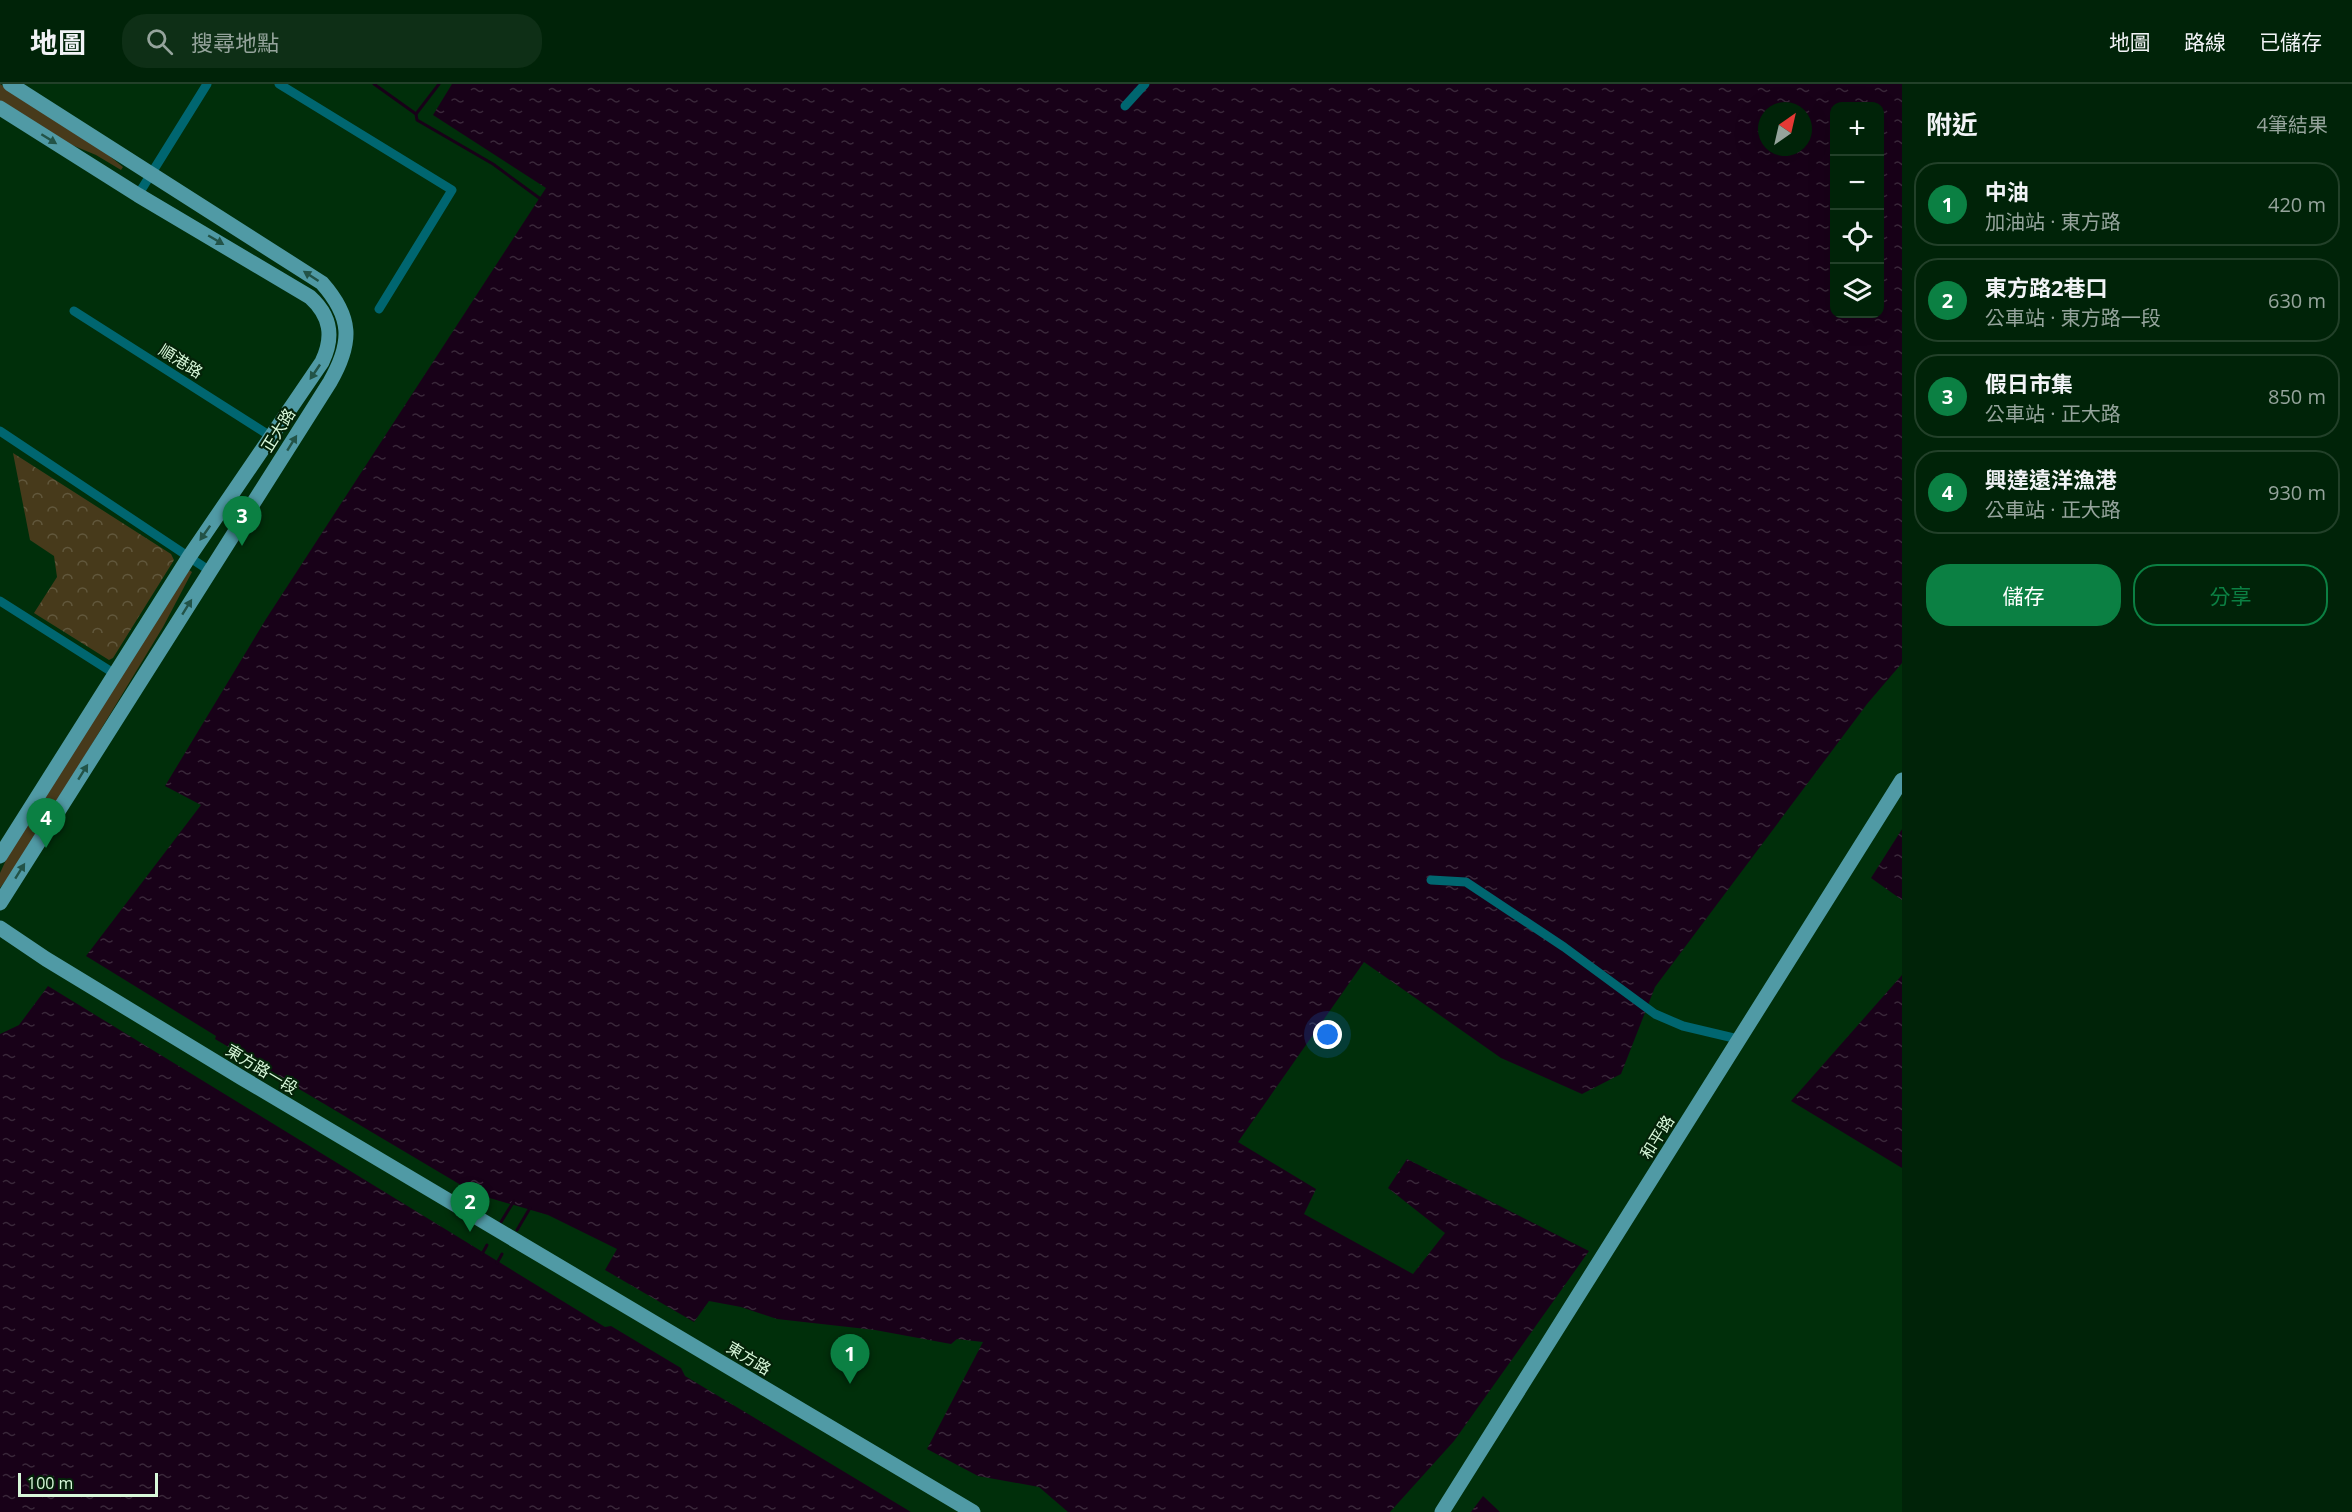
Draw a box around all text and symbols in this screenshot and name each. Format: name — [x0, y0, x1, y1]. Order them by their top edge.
search box — [122, 14, 542, 68]
text: 地圖 — [30, 23, 86, 61]
icon: search — [143, 25, 176, 58]
text: 搜尋地點 — [191, 27, 279, 57]
text: 地圖 — [2109, 28, 2151, 56]
text: 路線 — [2184, 28, 2226, 56]
text: 已儲存 — [2259, 28, 2322, 56]
north arrow — [1758, 102, 1812, 156]
map controls — [1830, 102, 1884, 318]
button: + — [1830, 102, 1884, 156]
text: 附近 — [1926, 106, 1978, 142]
text: 4筆結果 — [2257, 111, 2328, 138]
one-way arrow — [41, 133, 57, 144]
button: − — [1830, 156, 1884, 210]
text: 中油 — [1985, 176, 2029, 206]
text: 1 — [1942, 191, 1953, 218]
text: 420 m — [2268, 191, 2326, 218]
text: 加油站 · 東方路 — [1985, 208, 2121, 235]
button: locate — [1830, 210, 1884, 264]
one-way arrow — [208, 235, 224, 246]
button: layers — [1830, 264, 1884, 318]
one-way arrow — [303, 271, 319, 282]
text: 東方路2巷口 — [1985, 272, 2108, 302]
text: 2 — [1942, 287, 1953, 314]
text: 630 m — [2268, 287, 2326, 314]
text: 公車站 · 東方路一段 — [1985, 304, 2161, 331]
street label: 順港路 — [155, 339, 207, 383]
one-way arrow — [310, 364, 321, 380]
text: 假日市集 — [1985, 368, 2073, 398]
text: 3 — [1942, 383, 1953, 410]
text: 850 m — [2268, 383, 2326, 410]
text: 公車站 · 正大路 — [1985, 400, 2121, 427]
street label: 正大路 — [256, 404, 300, 456]
one-way arrow — [286, 435, 297, 451]
text: 興達遠洋漁港 — [1985, 464, 2117, 494]
text: 4 — [1942, 479, 1953, 506]
text: 930 m — [2268, 479, 2326, 506]
pin: 3 — [222, 496, 262, 546]
text: 公車站 · 正大路 — [1985, 496, 2121, 523]
one-way arrow — [200, 525, 211, 541]
button: 儲存 — [1926, 564, 2121, 626]
button: 分享 — [2133, 564, 2328, 626]
one-way arrow — [182, 599, 193, 616]
one-way arrow — [77, 764, 88, 780]
pin: 4 — [26, 798, 66, 848]
one-way arrow — [15, 863, 26, 879]
your location — [1313, 1020, 1342, 1049]
street label: 東方路一段 — [222, 1039, 302, 1099]
street label: 和平路 — [1635, 1111, 1679, 1163]
pin: 2 — [450, 1182, 490, 1232]
pin: 1 — [830, 1334, 870, 1384]
street label: 東方路 — [723, 1336, 775, 1380]
scale bar — [18, 1470, 158, 1498]
text: 100 m — [27, 1472, 73, 1494]

